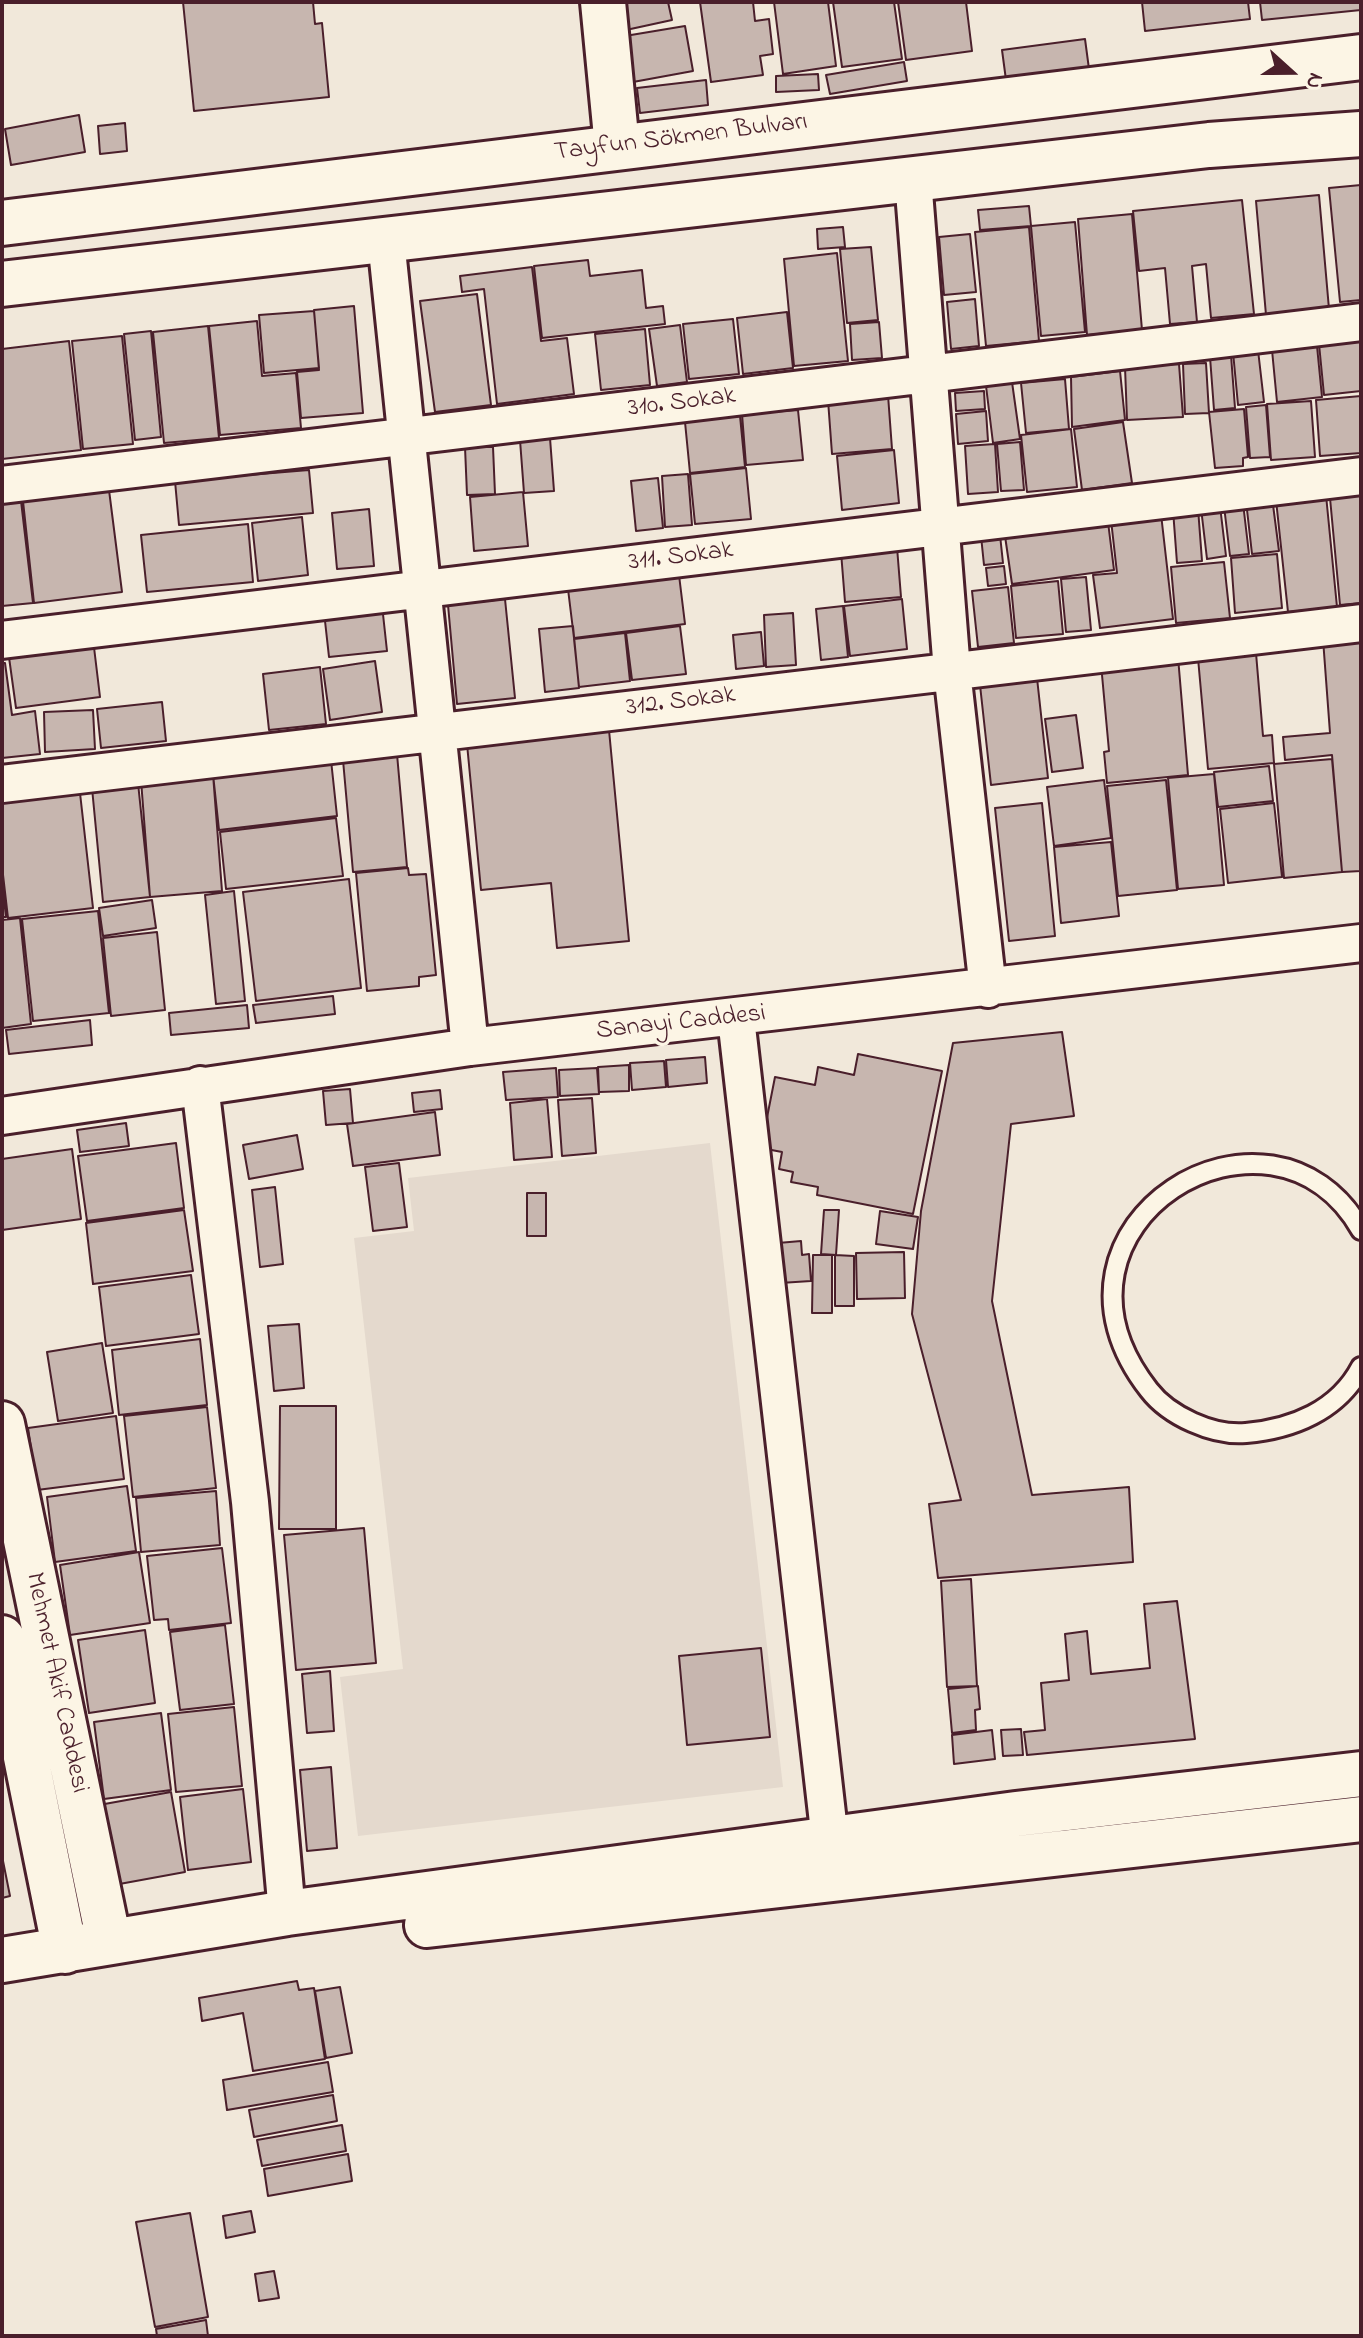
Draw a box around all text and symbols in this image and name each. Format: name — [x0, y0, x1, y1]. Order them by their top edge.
north arrow — [1251, 32, 1331, 112]
text: N — [1296, 68, 1331, 93]
street label: Tayfun Sökmen Bulvarı — [553, 108, 809, 170]
street label: 310. Sokak — [626, 382, 738, 426]
street label: 311. Sokak — [627, 536, 735, 580]
street label: 312. Sokak — [625, 681, 737, 725]
street label: Sanayi Caddesi — [595, 1000, 767, 1048]
street label: Mehmet Akif Caddesi — [16, 1570, 94, 1796]

